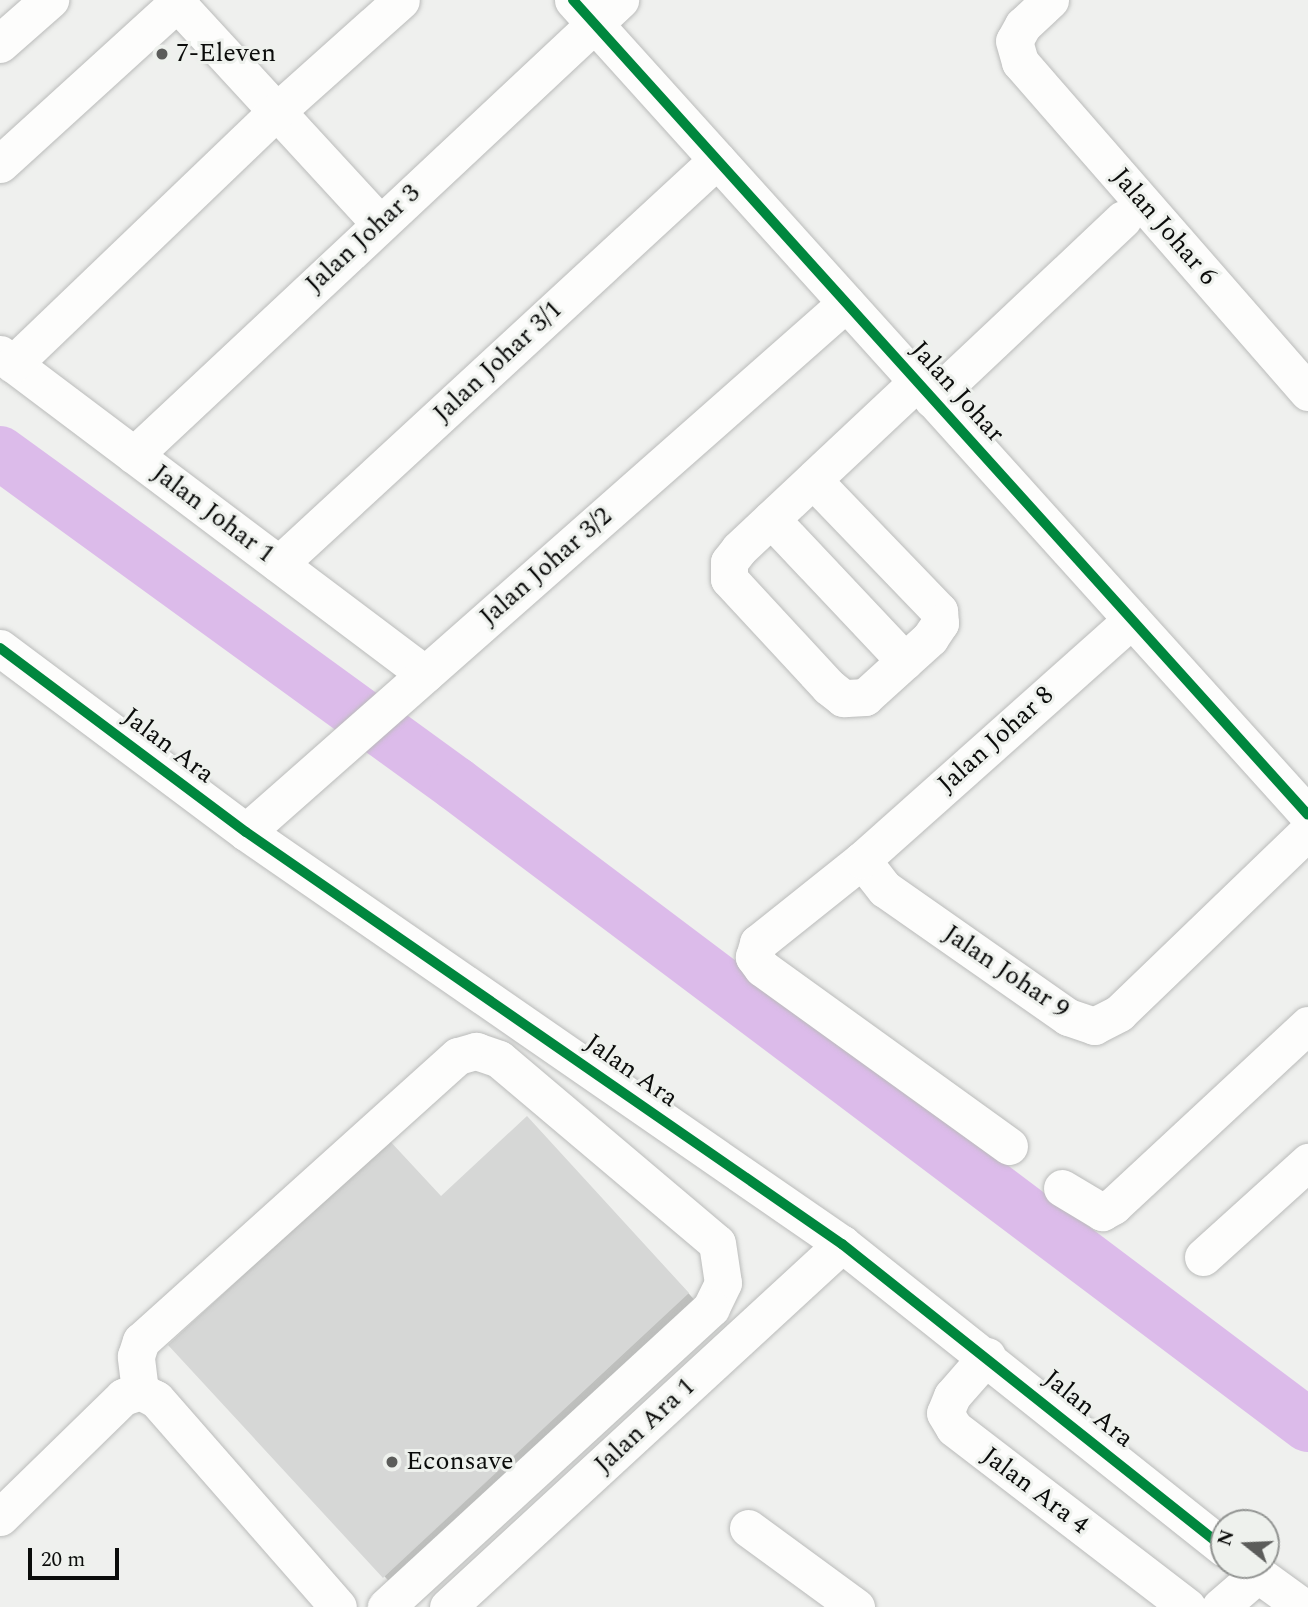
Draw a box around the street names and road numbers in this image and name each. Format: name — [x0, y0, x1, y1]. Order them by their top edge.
street label: Jalan Johar 6 — [1105, 162, 1223, 292]
street label: Jalan Johar 3 — [299, 178, 427, 300]
street label: Jalan Johar 3/1 — [427, 294, 569, 430]
street label: Jalan Johar — [903, 335, 1011, 449]
street label: Jalan Johar 1 — [146, 458, 280, 570]
street label: Jalan Johar 3/2 — [474, 501, 618, 633]
street label: Jalan Johar 8 — [932, 680, 1060, 800]
street label: Jalan Ara — [116, 701, 220, 791]
street label: Jalan Johar 9 — [937, 918, 1075, 1026]
street label: Jalan Ara — [578, 1028, 684, 1114]
street label: Jalan Ara — [1037, 1363, 1139, 1455]
street label: Jalan Ara 1 — [588, 1372, 702, 1480]
street label: Jalan Ara 4 — [975, 1441, 1095, 1541]

